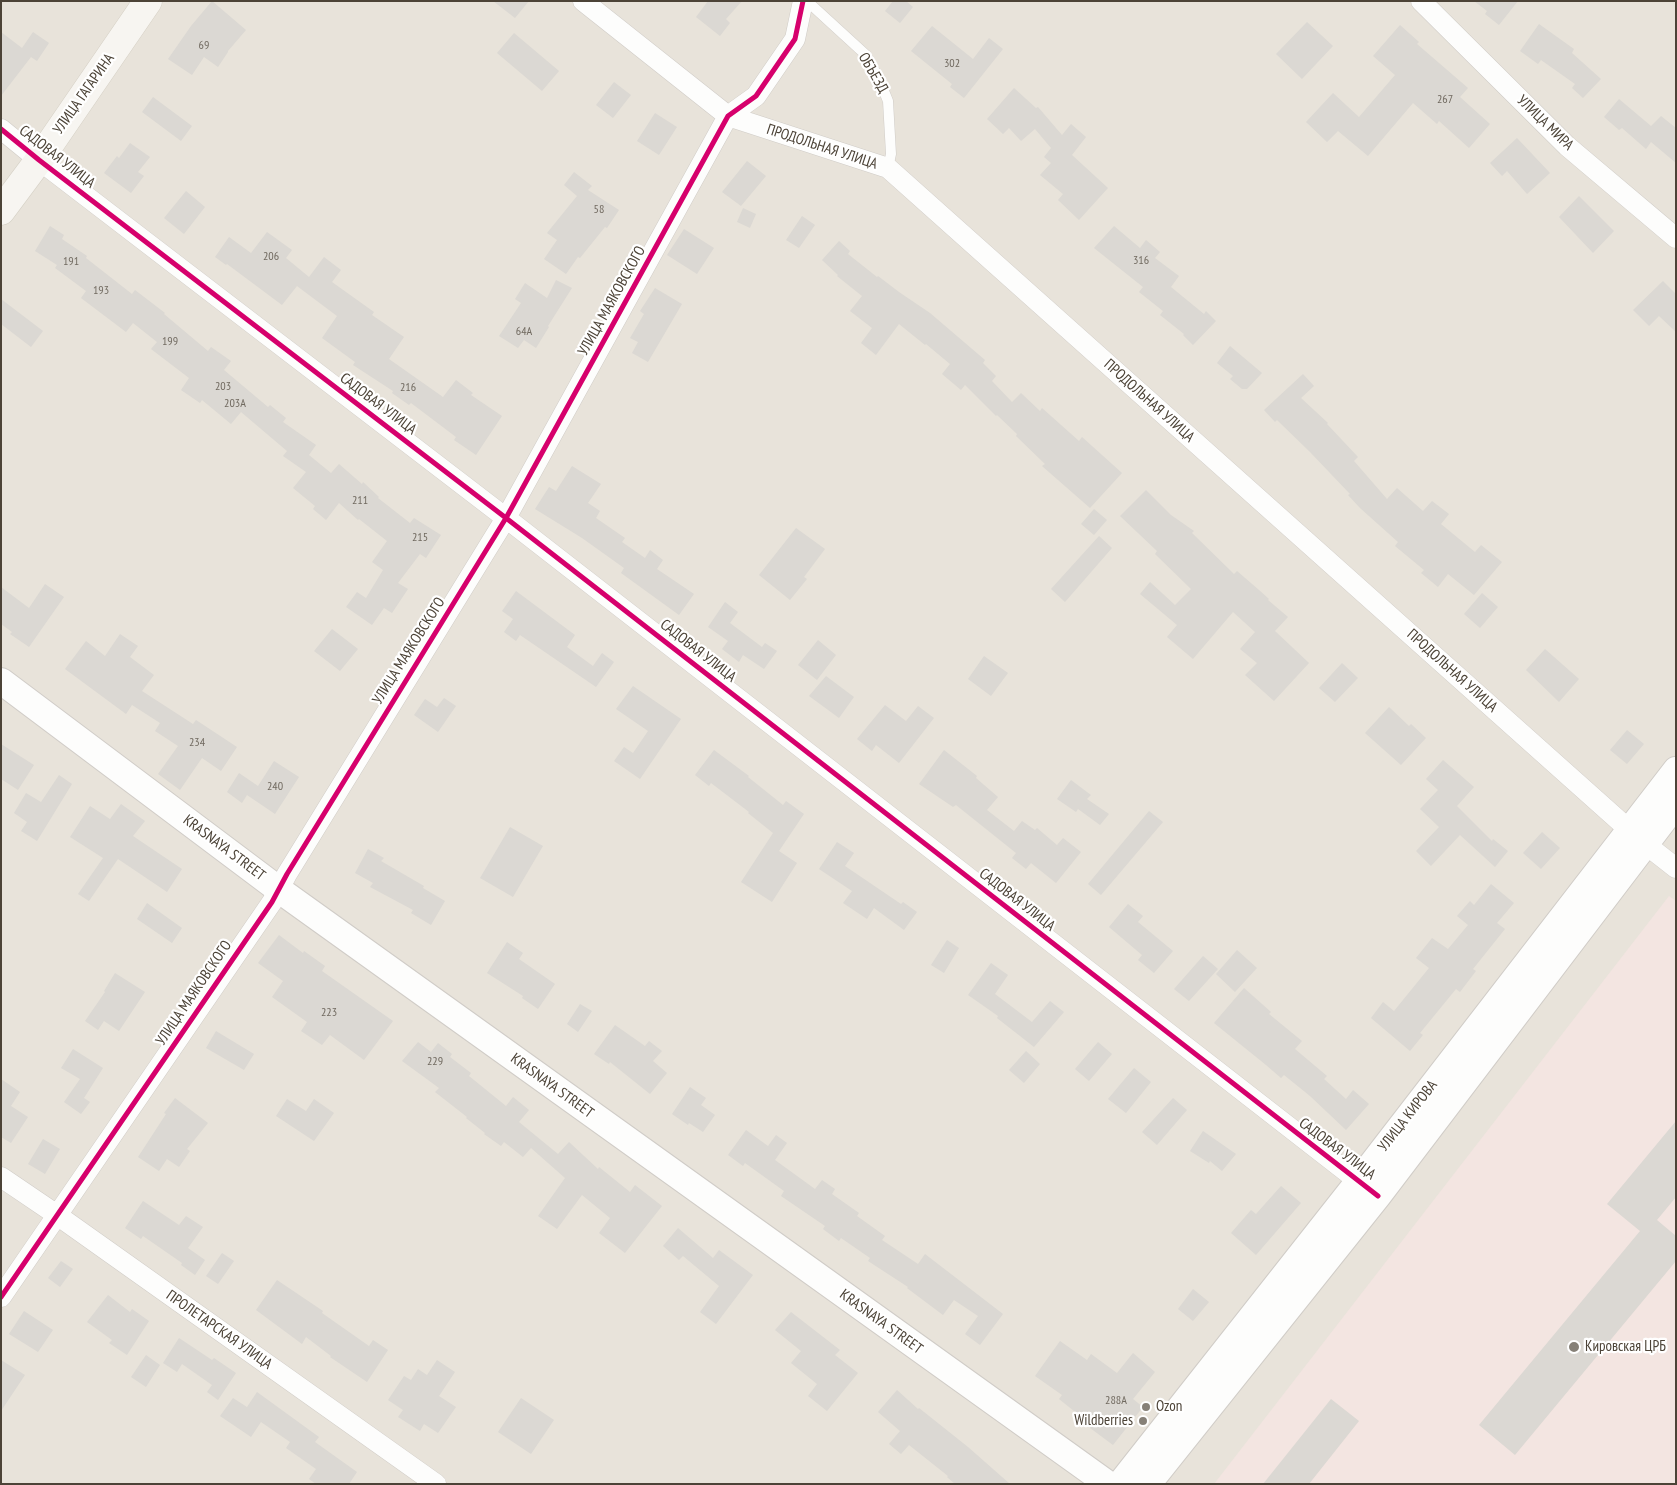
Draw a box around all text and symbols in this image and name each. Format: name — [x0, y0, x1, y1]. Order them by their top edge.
house number: 69 — [199, 39, 209, 53]
street label: УЛИЦА ГАГАРИНА — [50, 50, 118, 138]
street label: ОБЪЕЗД — [854, 50, 892, 96]
house number: 302 — [944, 57, 960, 71]
street label: УЛИЦА МИРА — [1513, 92, 1577, 154]
house number: 267 — [1437, 93, 1453, 107]
street label: ПРОДОЛЬНАЯ УЛИЦА — [764, 121, 880, 173]
street label: САДОВАЯ УЛИЦА — [15, 122, 99, 192]
house number: 58 — [594, 203, 604, 217]
street label: УЛИЦА МАЯКОВСКОГО — [574, 243, 650, 359]
house number: 206 — [263, 250, 279, 264]
house number: 316 — [1133, 254, 1149, 268]
house number: 191 — [63, 255, 79, 269]
house number: 193 — [93, 284, 109, 298]
house number: 64А — [516, 325, 532, 339]
house number: 199 — [162, 335, 178, 349]
street label: ПРОДОЛЬНАЯ УЛИЦА — [1100, 356, 1198, 446]
street label: САДОВАЯ УЛИЦА — [336, 369, 420, 439]
house number: 203 — [215, 380, 231, 394]
house number: 216 — [400, 381, 416, 395]
house number: 203А — [224, 397, 246, 411]
house number: 211 — [352, 494, 368, 508]
house number: 215 — [412, 531, 428, 545]
street label: УЛИЦА МАЯКОВСКОГО — [369, 594, 449, 708]
street label: САДОВАЯ УЛИЦА — [656, 616, 740, 686]
street label: ПРОДОЛЬНАЯ УЛИЦА — [1403, 626, 1501, 716]
house number: 234 — [189, 736, 205, 750]
house number: 240 — [267, 780, 283, 794]
street label: KRASNAYA STREET — [179, 811, 269, 885]
street label: САДОВАЯ УЛИЦА — [975, 865, 1059, 935]
street label: УЛИЦА МАЯКОВСКОГО — [152, 937, 236, 1049]
house number: 223 — [321, 1006, 337, 1020]
street label: KRASNAYA STREET — [507, 1050, 597, 1122]
house number: 229 — [427, 1055, 443, 1069]
street label: УЛИЦА КИРОВА — [1375, 1077, 1441, 1155]
street label: САДОВАЯ УЛИЦА — [1295, 1114, 1379, 1184]
street label: KRASNAYA STREET — [836, 1286, 926, 1358]
street label: ПРОЛЕТАРСКАЯ УЛИЦА — [163, 1287, 275, 1373]
place label: Кировская ЦРБ — [1585, 1338, 1666, 1356]
marker: Кировская ЦРБ — [1567, 1340, 1581, 1354]
house number: 288А — [1105, 1394, 1127, 1408]
place label: Ozon — [1156, 1398, 1182, 1416]
marker: Ozon — [1140, 1401, 1152, 1413]
place label: Wildberries — [1074, 1412, 1133, 1430]
marker: Wildberries — [1137, 1415, 1149, 1427]

